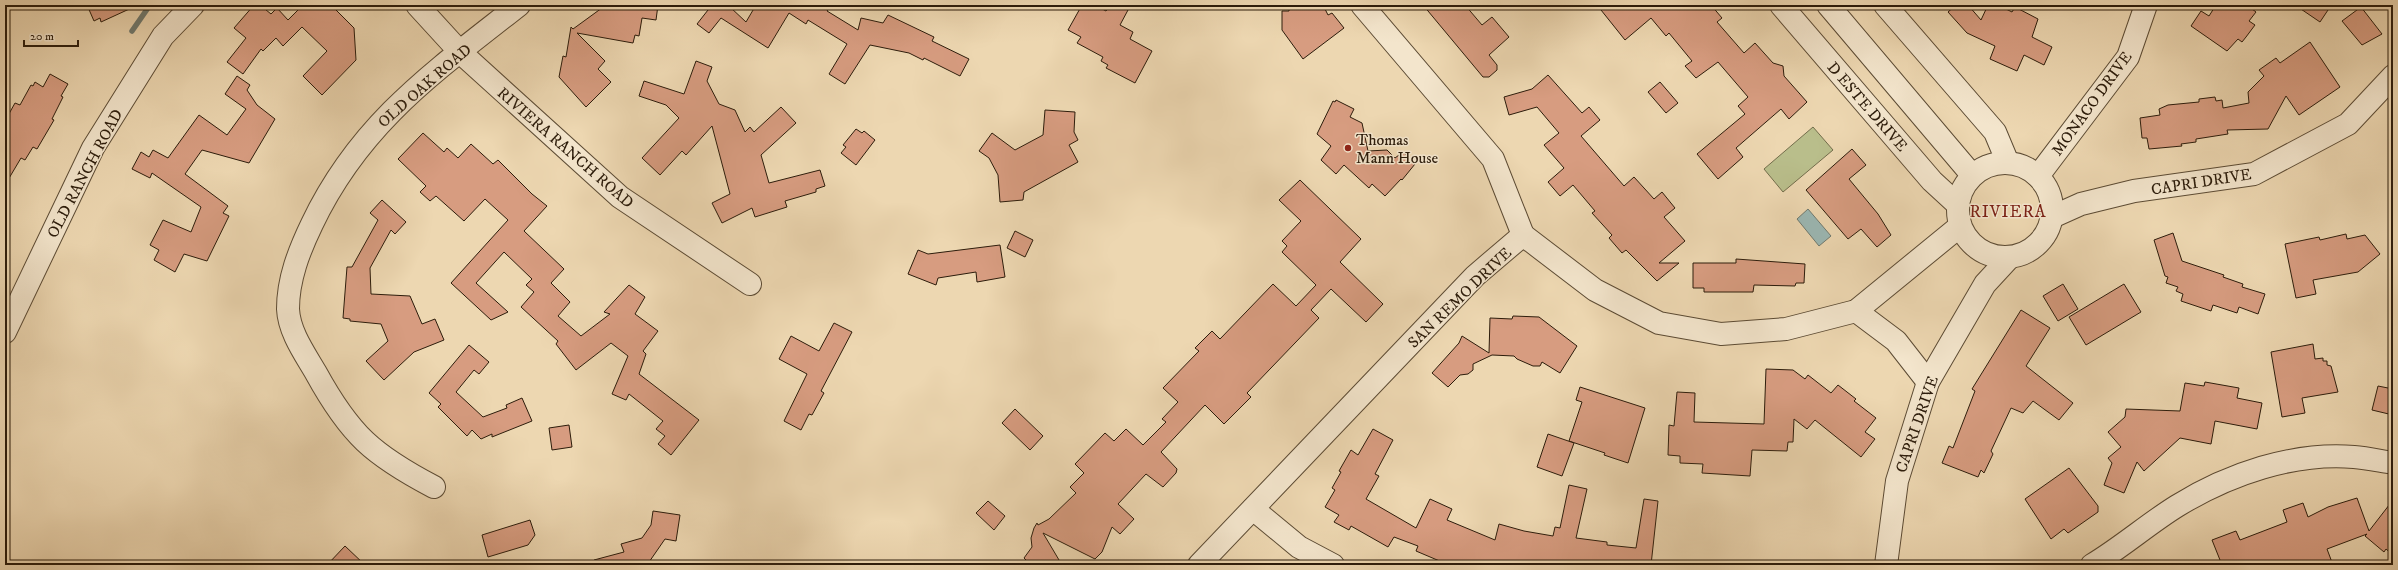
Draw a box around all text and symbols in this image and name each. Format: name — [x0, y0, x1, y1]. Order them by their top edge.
scale bar — [24, 22, 78, 48]
text: 20 m — [30, 29, 54, 44]
street label: OLD OAK ROAD — [374, 39, 476, 132]
street label: MONACO DRIVE — [2047, 47, 2136, 160]
street label: D ESTE DRIVE — [1823, 58, 1912, 156]
street label: RIVIERA RANCH ROAD — [493, 83, 638, 213]
street label: OLD RANCH ROAD — [42, 105, 127, 241]
place label: Thomas Mann House — [1356, 130, 1439, 168]
marker: Thomas Mann House — [1343, 143, 1353, 153]
street label: CAPRI DRIVE — [2150, 164, 2253, 200]
district label: RIVIERA — [1969, 201, 2047, 223]
street label: SAN REMO DRIVE — [1404, 243, 1516, 352]
street label: CAPRI DRIVE — [1891, 373, 1943, 475]

